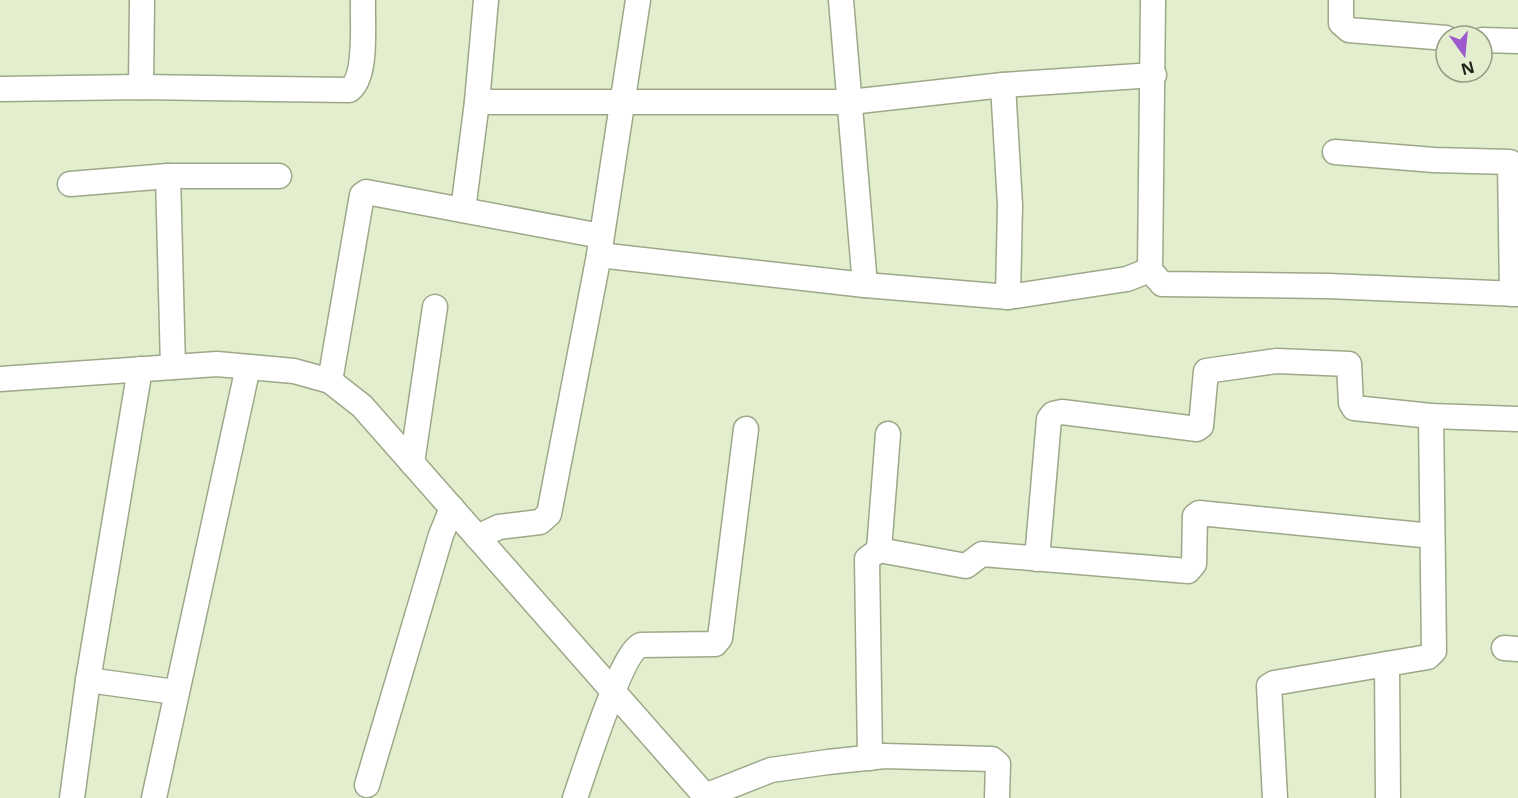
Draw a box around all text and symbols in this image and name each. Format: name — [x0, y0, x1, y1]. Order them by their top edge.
north arrow — [1434, 24, 1494, 84]
text: N — [1459, 56, 1477, 81]

